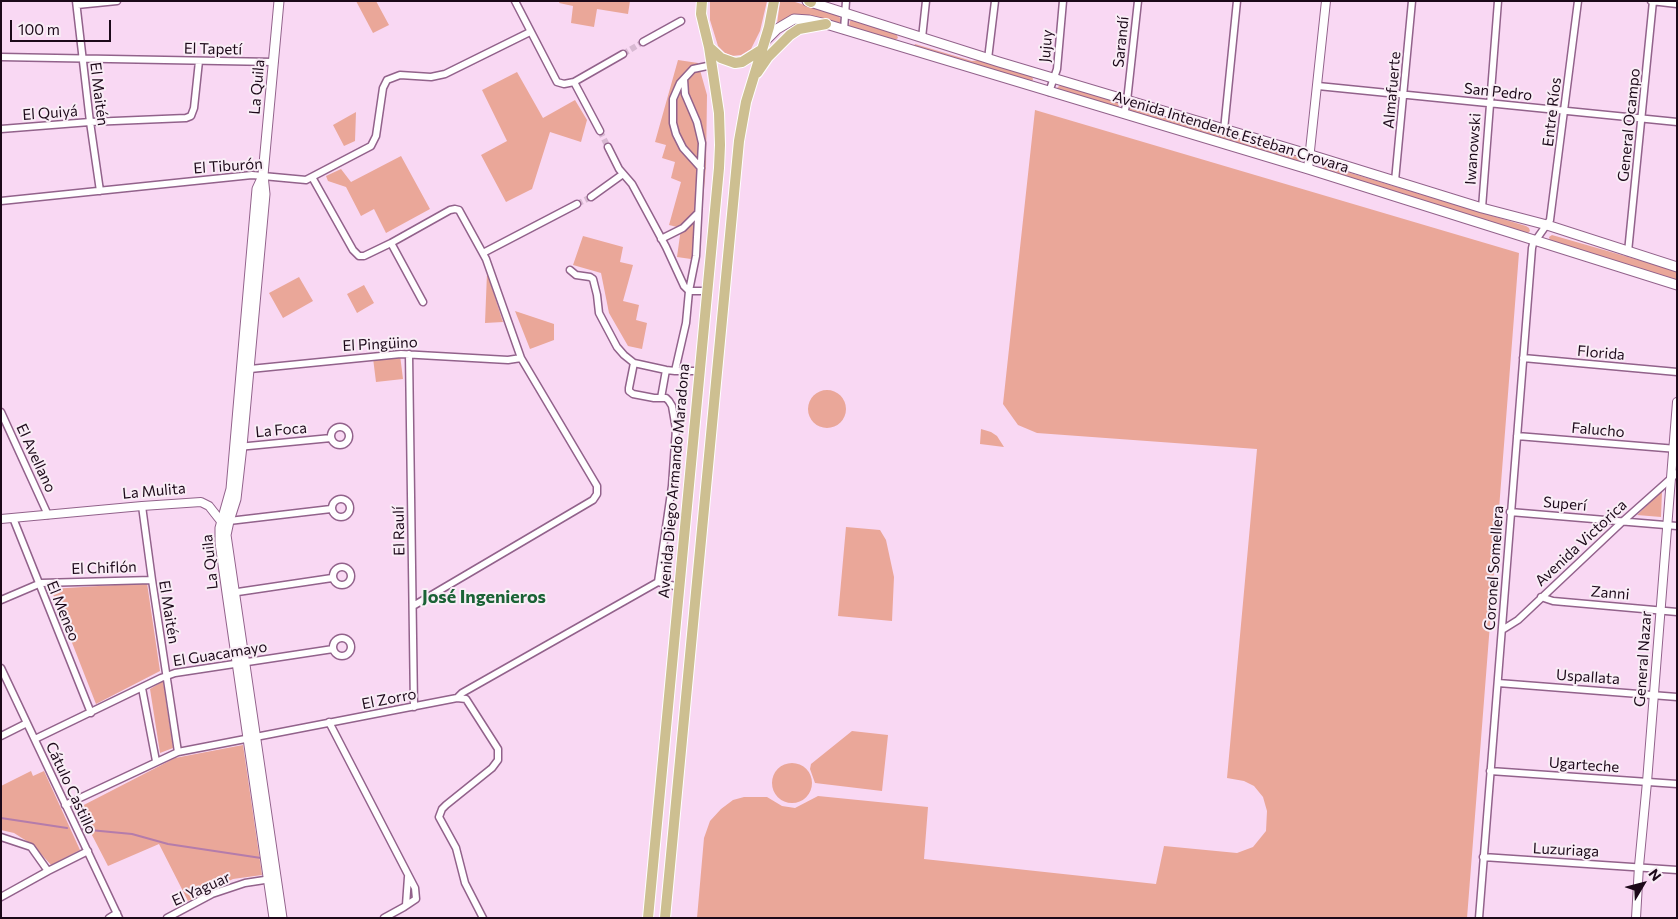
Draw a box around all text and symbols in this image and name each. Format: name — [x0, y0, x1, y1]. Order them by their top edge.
scale bar — [12, 10, 114, 42]
street label: Sarandí — [1109, 15, 1133, 69]
text: 100 m — [18, 20, 60, 38]
street label: Jujuy — [1036, 29, 1056, 63]
street label: El Tapetí — [184, 39, 242, 59]
street label: Almafuerte — [1380, 51, 1404, 129]
street label: La Quila — [246, 59, 268, 115]
street label: El Maitén — [86, 61, 112, 127]
street label: General Ocampo — [1614, 67, 1644, 183]
street label: Entre Ríos — [1539, 76, 1565, 148]
street label: San Pedro — [1463, 79, 1533, 105]
street label: Avenida Intendente Esteban Crovara — [1111, 87, 1351, 177]
street label: El Quiyá — [22, 102, 78, 124]
street label: Iwanowski — [1462, 112, 1484, 186]
street label: El Tiburón — [193, 155, 263, 177]
street label: El Pingüino — [342, 333, 418, 355]
street label: Florida — [1576, 342, 1626, 364]
street label: Avenida Diego Armando Maradona — [655, 363, 693, 599]
street label: La Foca — [254, 419, 308, 441]
street label: Falucho — [1571, 419, 1625, 441]
street label: El Avellano — [12, 421, 60, 495]
street label: La Mulita — [122, 479, 186, 503]
street label: Superí — [1542, 493, 1588, 515]
street label: Avenida Victorica — [1531, 496, 1631, 590]
street label: Coronel Somellera — [1481, 505, 1507, 631]
street label: El Raulí — [390, 506, 408, 556]
street label: La Quila — [198, 533, 222, 591]
street label: El Chiflón — [71, 558, 137, 578]
street label: El Meneo — [43, 578, 83, 644]
street label: El Maitén — [155, 579, 183, 645]
street label: Zanni — [1590, 582, 1630, 604]
district label: José Ingenieros — [422, 586, 546, 608]
street label: General Nazar — [1631, 610, 1655, 708]
street label: El Guacamayo — [172, 638, 268, 670]
street label: Uspallata — [1555, 666, 1621, 688]
street label: El Zorro — [360, 685, 418, 713]
street label: Cátulo Castillo — [42, 739, 100, 837]
street label: Ugarteche — [1548, 754, 1620, 776]
street label: Luzuriaga — [1532, 839, 1600, 861]
north arrow — [1618, 859, 1668, 909]
text: N — [1645, 865, 1665, 884]
street label: El Yaguar — [169, 868, 233, 910]

